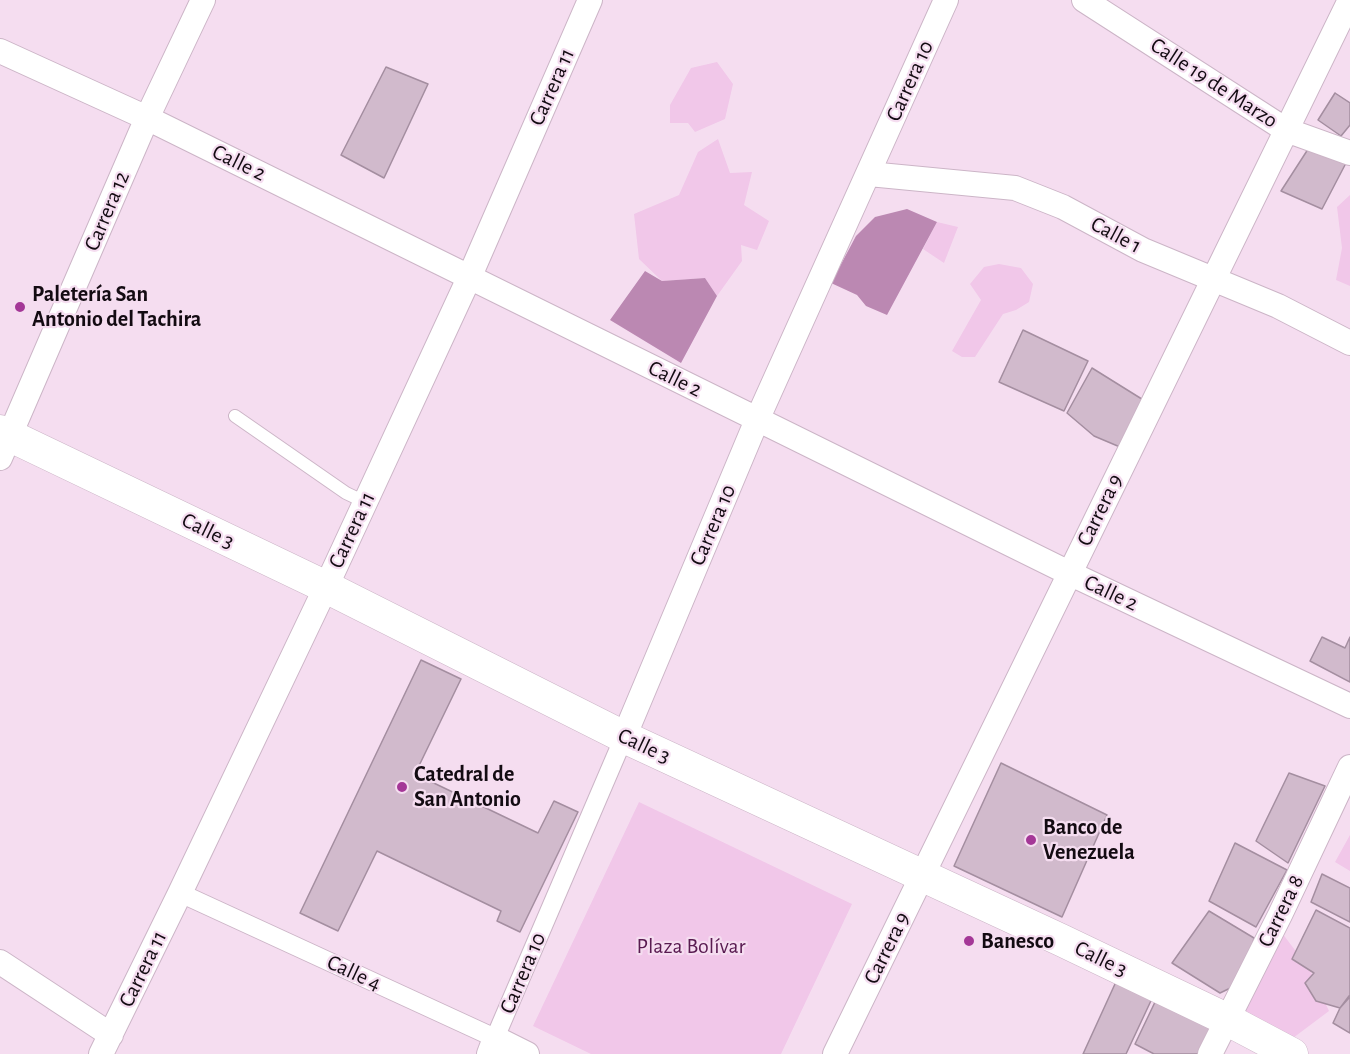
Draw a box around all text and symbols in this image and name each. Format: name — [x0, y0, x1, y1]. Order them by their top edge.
street label: Calle 19 de Marzo — [1145, 32, 1283, 134]
street label: Carrera 10 — [881, 37, 939, 125]
street label: Carrera 11 — [523, 44, 581, 130]
street label: Calle 2 — [208, 139, 270, 187]
street label: Carrera 12 — [78, 167, 136, 255]
street label: Calle 1 — [1086, 211, 1146, 259]
place label: Paletería San Antonio del Tachira — [32, 281, 201, 332]
marker: Paletería San Antonio del Tachira — [13, 300, 27, 314]
street label: Calle 2 — [644, 355, 706, 403]
street label: Carrera 9 — [1071, 470, 1129, 550]
street label: Carrera 10 — [684, 480, 742, 570]
street label: Carrera 11 — [323, 487, 381, 573]
street label: Calle 3 — [177, 507, 239, 555]
street label: Calle 2 — [1080, 569, 1142, 617]
street label: Calle 3 — [613, 722, 675, 770]
place label: Catedral de San Antonio — [414, 761, 521, 812]
marker: Catedral de San Antonio — [395, 780, 409, 794]
place label: Banco de Venezuela — [1043, 814, 1135, 866]
marker: Banco de Venezuela — [1024, 833, 1038, 847]
street label: Carrera 8 — [1252, 871, 1310, 951]
street label: Carrera 9 — [858, 908, 916, 988]
street label: Carrera 11 — [113, 927, 173, 1011]
street label: Carrera 10 — [494, 928, 552, 1018]
place label: Banesco — [981, 928, 1054, 954]
park label: Plaza Bolívar — [636, 933, 746, 959]
marker: Banesco — [962, 934, 976, 948]
street label: Calle 3 — [1070, 935, 1132, 983]
street label: Calle 4 — [323, 949, 385, 997]

